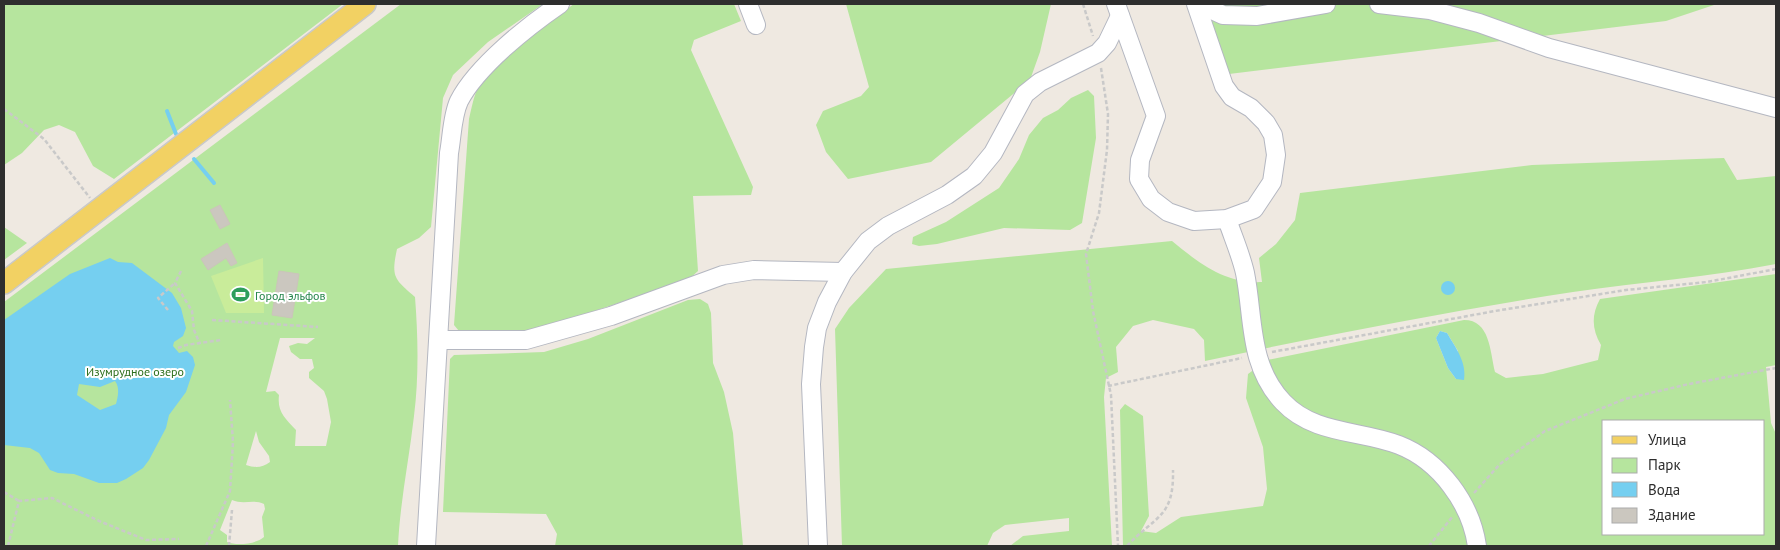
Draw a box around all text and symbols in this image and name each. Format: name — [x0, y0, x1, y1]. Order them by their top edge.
sports icon: Город эльфов — [231, 285, 251, 305]
place label: Город эльфов — [255, 288, 326, 303]
park label: Изумрудное озеро — [86, 364, 184, 379]
legend — [1602, 420, 1765, 535]
text: Улица — [1648, 430, 1686, 449]
text: Парк — [1648, 455, 1681, 474]
text: Вода — [1648, 480, 1680, 499]
text: Здание — [1648, 505, 1696, 524]

